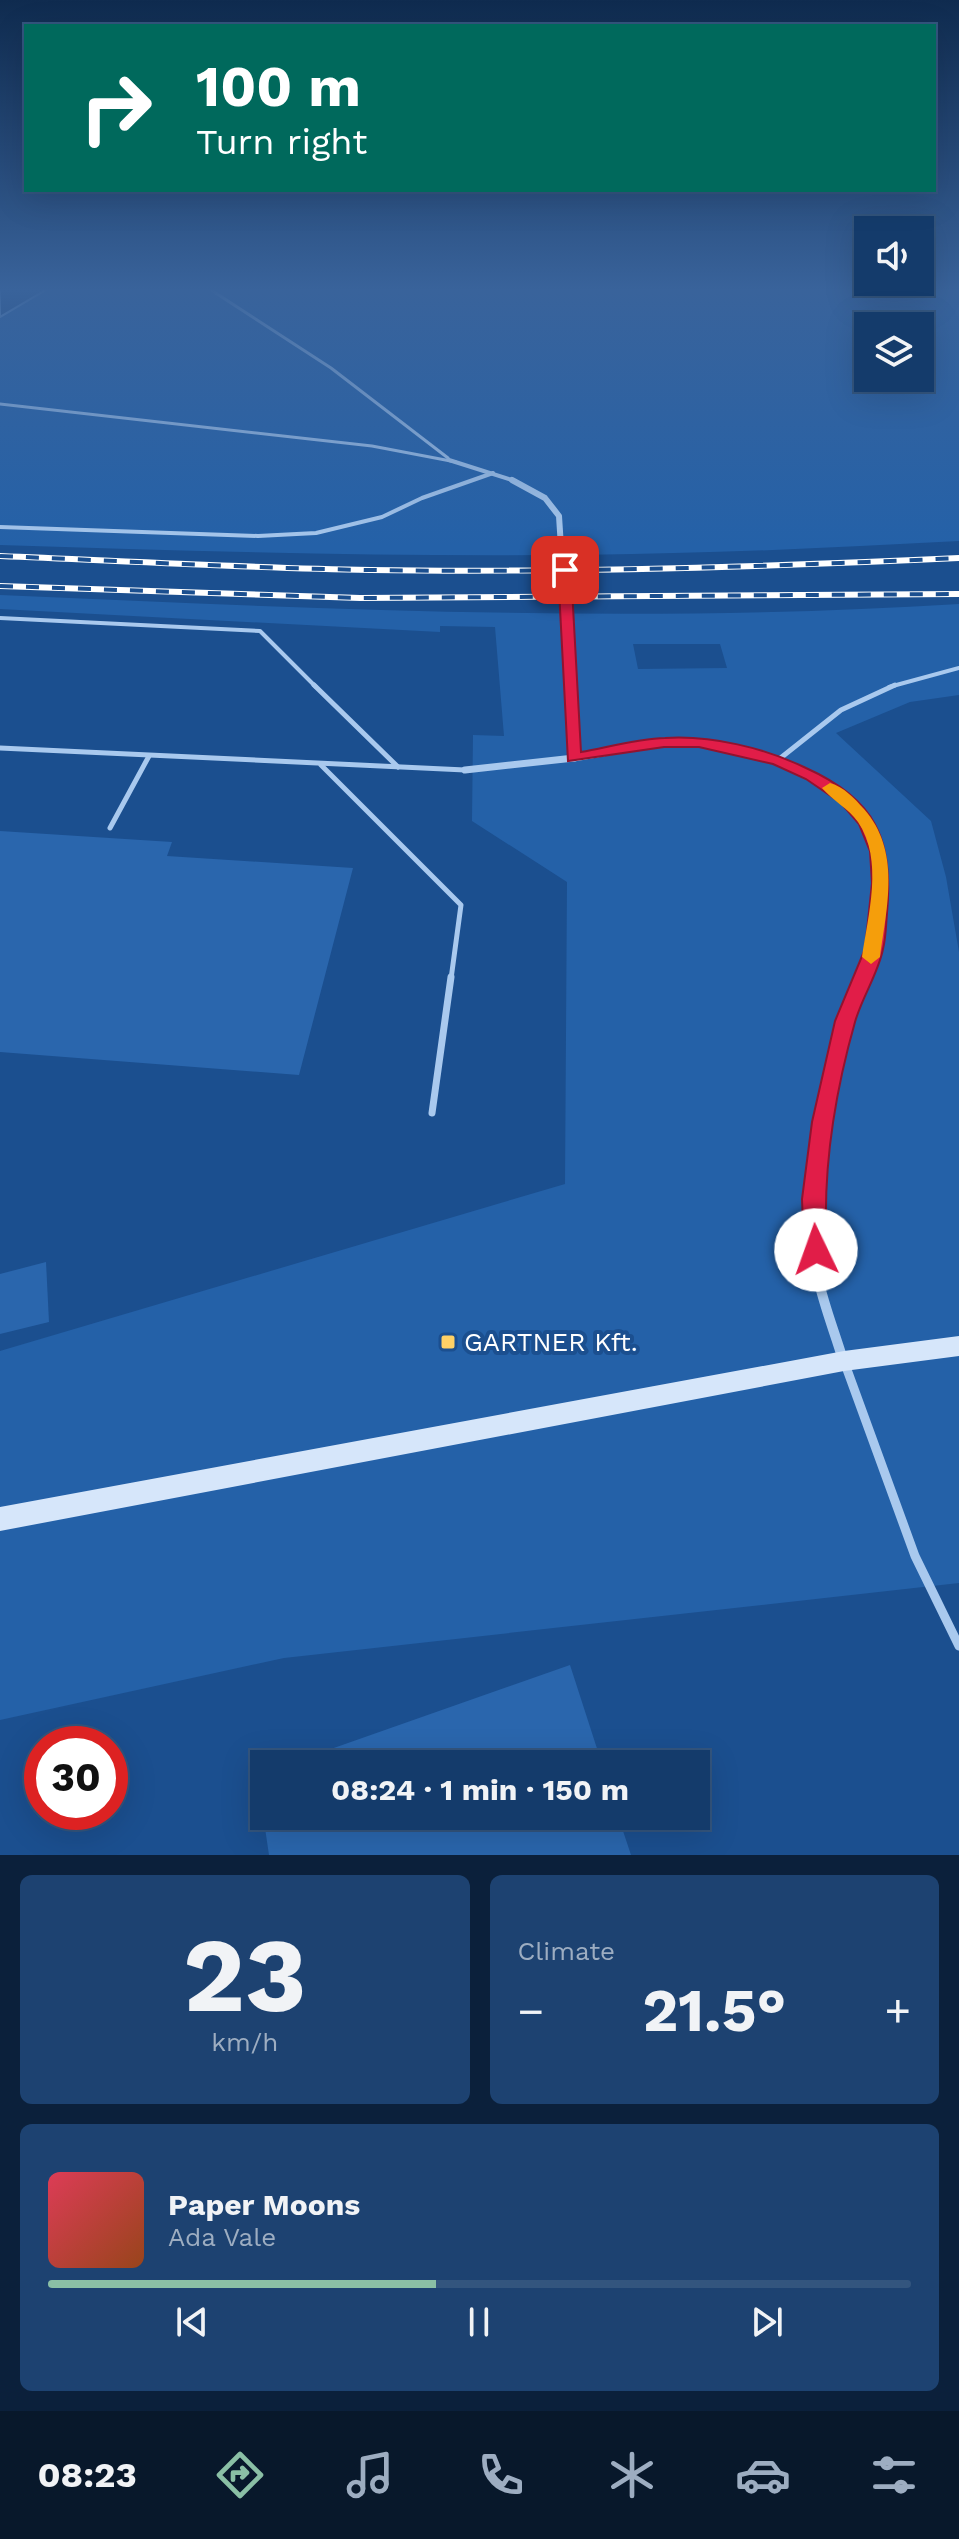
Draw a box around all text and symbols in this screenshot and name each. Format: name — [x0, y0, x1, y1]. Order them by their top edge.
text: 100 m — [196, 54, 361, 120]
icon: right — [64, 56, 168, 160]
text: Turn right — [196, 121, 367, 163]
map controls — [854, 216, 934, 392]
button: sound — [854, 216, 934, 296]
button: layers — [854, 312, 934, 392]
pin — [531, 536, 599, 604]
icon: arrive — [543, 548, 587, 592]
position arrow — [774, 1208, 858, 1292]
place label: GARTNER Kft. — [464, 1327, 638, 1357]
marker: GARTNER Kft. — [439, 1333, 457, 1351]
speed limit sign: 30 — [24, 1726, 128, 1830]
text: 08:24 · 1 min · 150 m — [331, 1772, 629, 1807]
text: 23 — [183, 1914, 307, 2036]
text: Climate — [518, 1936, 615, 1966]
text: 21.5° — [642, 1975, 786, 2046]
text: − — [518, 1985, 544, 2037]
text: + — [884, 1985, 911, 2037]
text: km/h — [211, 2027, 278, 2057]
text: Paper Moons — [168, 2187, 360, 2222]
text: Ada Vale — [168, 2222, 276, 2252]
icon: previous — [170, 2300, 214, 2344]
icon: pause — [457, 2300, 501, 2344]
icon: next — [745, 2300, 789, 2344]
icon: directions — [212, 2447, 268, 2503]
icon: music — [342, 2447, 398, 2503]
icon: phone — [473, 2447, 529, 2503]
icon: climate — [604, 2447, 660, 2503]
icon: car — [735, 2447, 791, 2503]
icon: filters — [866, 2447, 922, 2503]
text: 08:23 — [37, 2454, 137, 2496]

